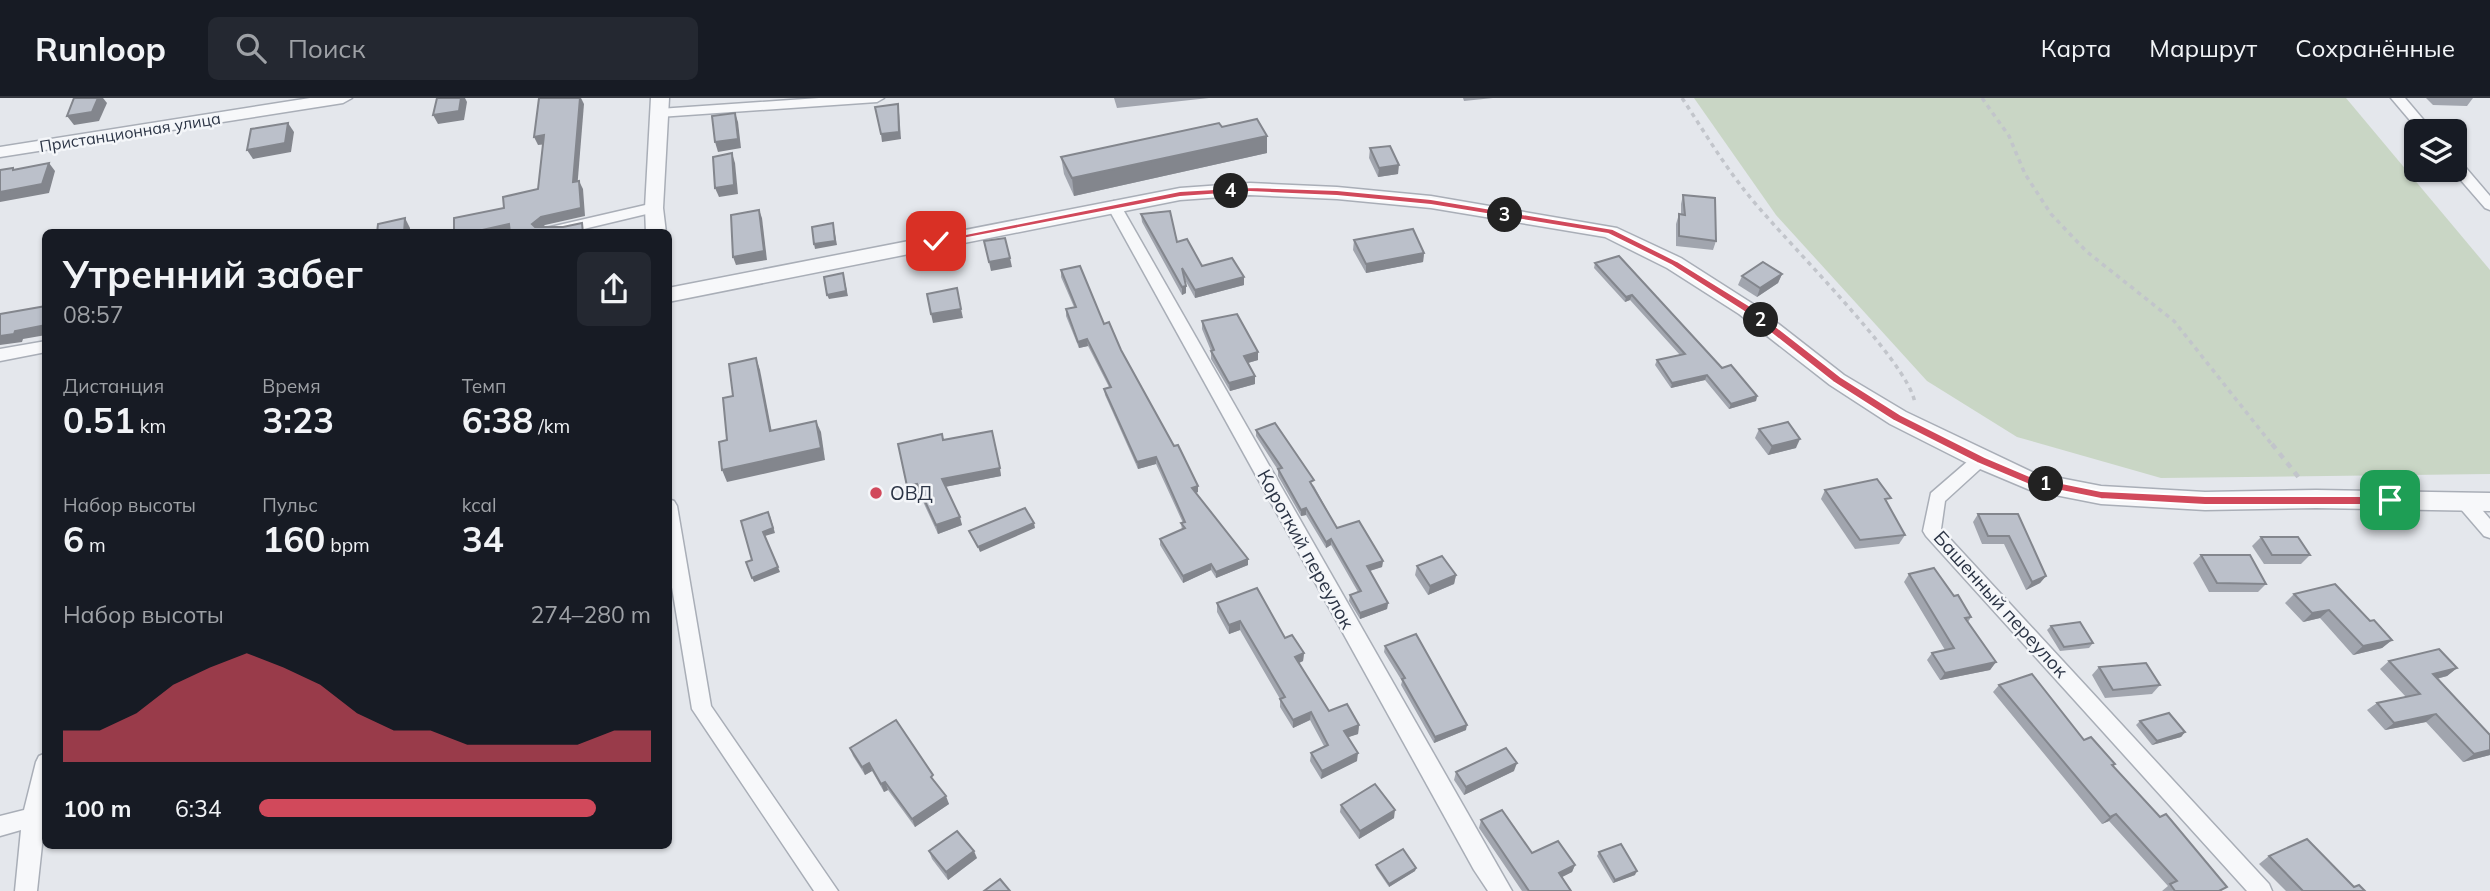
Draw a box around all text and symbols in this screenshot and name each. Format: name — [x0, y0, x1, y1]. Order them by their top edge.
search box — [208, 17, 698, 80]
text: Runloop — [35, 28, 166, 69]
icon: search — [232, 29, 270, 67]
text: Поиск — [288, 32, 365, 65]
text: Карта — [2041, 33, 2111, 63]
text: Маршрут — [2149, 33, 2257, 63]
text: Сохранённые — [2295, 33, 2455, 63]
street label: Пристанционная улица — [38, 108, 222, 156]
map controls — [2404, 119, 2467, 182]
button: layers — [2404, 119, 2467, 182]
pin: 4 — [1214, 174, 1248, 208]
text: 4 — [1225, 178, 1236, 202]
pin: 3 — [1488, 198, 1522, 232]
text: 3 — [1499, 202, 1510, 226]
pin — [906, 211, 966, 271]
icon: check — [917, 222, 955, 260]
text: Утренний забег — [63, 250, 363, 298]
button: share — [577, 252, 651, 326]
text: 08:57 — [63, 300, 123, 329]
pin: 2 — [1744, 302, 1778, 338]
text: 2 — [1755, 307, 1766, 331]
text: Дистанция — [63, 374, 164, 398]
text: Время — [262, 374, 321, 398]
text: Темп — [462, 374, 506, 398]
text: 0.51 — [63, 398, 135, 442]
text: 3:23 — [262, 398, 334, 442]
text: 6:38 — [462, 398, 533, 442]
text: km — [135, 414, 166, 438]
text: /km — [533, 414, 570, 438]
street label: Короткий переулок — [1252, 465, 1360, 634]
pin: 1 — [2028, 466, 2064, 502]
pin — [2360, 470, 2420, 530]
text: 1 — [2040, 471, 2051, 495]
place label: ОВД — [890, 481, 933, 505]
icon: arrive — [2371, 481, 2409, 519]
marker: ОВД — [868, 485, 884, 501]
text: Набор высоты — [63, 493, 196, 517]
text: Пульс — [262, 493, 318, 517]
text: kcal — [462, 493, 496, 517]
text: 6 — [63, 517, 84, 561]
text: 160 — [262, 517, 325, 561]
text: 34 — [462, 517, 504, 561]
street label: Башенный переулок — [1929, 526, 2074, 683]
text: m — [84, 533, 106, 557]
text: bpm — [325, 533, 370, 557]
text: Набор высоты — [63, 600, 224, 629]
text: 274–280 m — [530, 600, 651, 629]
text: 100 m — [63, 794, 131, 823]
text: 6:34 — [175, 794, 222, 823]

